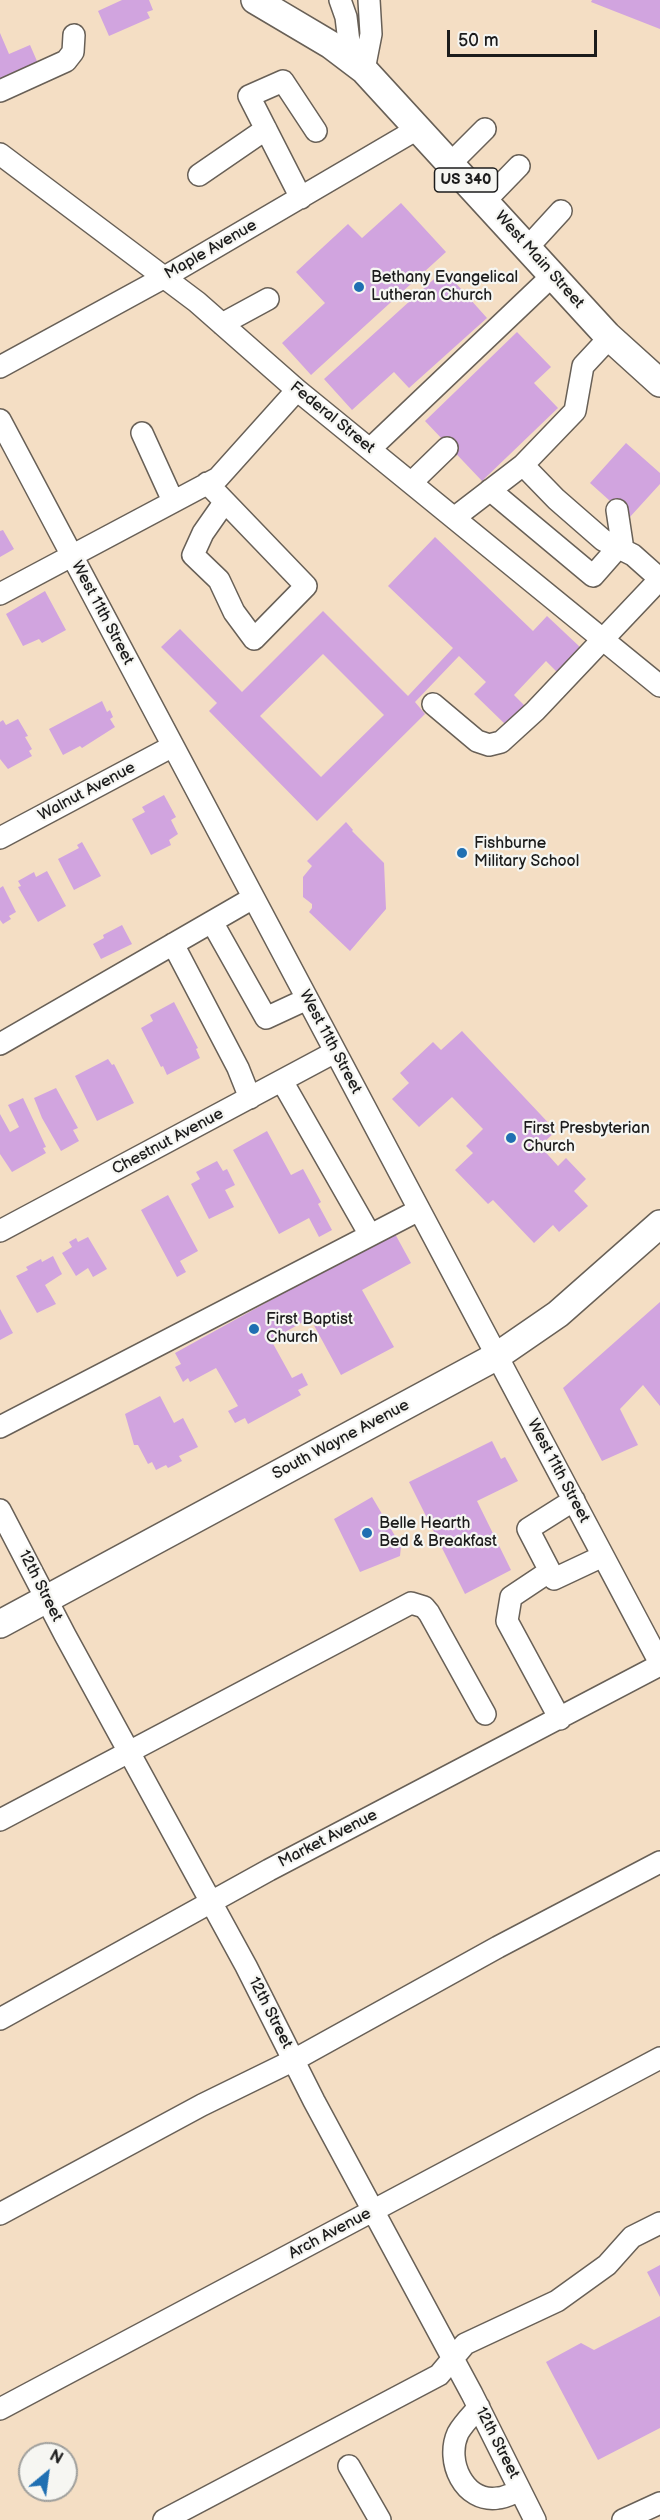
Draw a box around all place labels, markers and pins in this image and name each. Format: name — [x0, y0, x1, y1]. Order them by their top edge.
place label: Bethany Evangelical Lutheran Church — [371, 268, 518, 306]
marker: Bethany Evangelical Lutheran Church — [352, 280, 366, 294]
place label: Fishburne Military School — [474, 834, 579, 872]
marker: Fishburne Military School — [455, 846, 469, 860]
place label: First Presbyterian Church — [523, 1119, 650, 1157]
marker: First Presbyterian Church — [504, 1131, 518, 1145]
place label: First Baptist Church — [266, 1310, 353, 1348]
marker: First Baptist Church — [247, 1322, 261, 1336]
place label: Belle Hearth Bed & Breakfast — [379, 1514, 497, 1552]
marker: Belle Hearth Bed & Breakfast — [360, 1526, 374, 1540]

